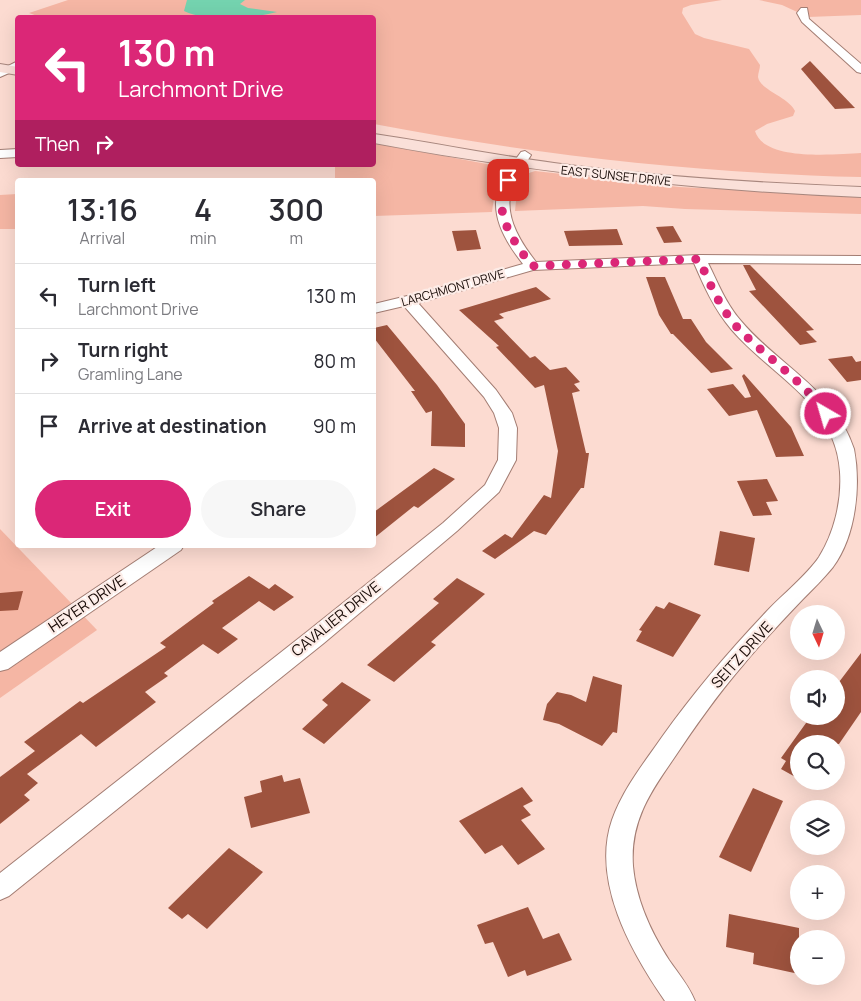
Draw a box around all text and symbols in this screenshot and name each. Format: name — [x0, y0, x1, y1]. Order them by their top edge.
text: 130 m — [118, 29, 215, 77]
icon: left — [35, 35, 100, 100]
text: Larchmont Drive — [118, 74, 284, 104]
icon: right — [90, 130, 118, 158]
text: Then — [35, 131, 80, 157]
pin — [487, 159, 529, 201]
street label: EAST SUNSET DRIVE — [560, 161, 672, 190]
icon: arrive — [494, 166, 522, 194]
text: 13:16 — [67, 189, 138, 230]
text: 4 — [194, 189, 212, 230]
text: 300 — [268, 189, 324, 230]
text: Arrival — [80, 227, 125, 249]
text: min — [190, 227, 217, 249]
text: m — [289, 227, 303, 249]
street label: LARCHMONT DRIVE — [399, 265, 507, 310]
text: Turn left — [78, 272, 156, 298]
icon: left — [35, 282, 63, 310]
text: 130 m — [307, 283, 356, 309]
text: Larchmont Drive — [78, 298, 199, 320]
text: Turn right — [78, 337, 168, 363]
icon: right — [35, 347, 63, 375]
text: 80 m — [313, 348, 356, 374]
text: Gramling Lane — [78, 363, 183, 385]
position arrow — [799, 387, 851, 439]
icon: arrive — [35, 412, 63, 440]
text: Arrive at destination — [78, 413, 267, 439]
text: 90 m — [313, 413, 356, 439]
button: Exit — [35, 480, 191, 538]
button: Share — [201, 480, 356, 538]
street label: HEYER DRIVE — [44, 570, 129, 637]
street label: CAVALIER DRIVE — [287, 576, 385, 661]
north arrow — [790, 605, 845, 660]
map controls — [790, 605, 845, 985]
street label: SEITZ DRIVE — [706, 617, 777, 693]
button: sound — [790, 670, 845, 725]
button: search — [790, 735, 845, 790]
button: layers — [790, 800, 845, 855]
button: + — [790, 865, 845, 920]
button: − — [790, 930, 845, 985]

